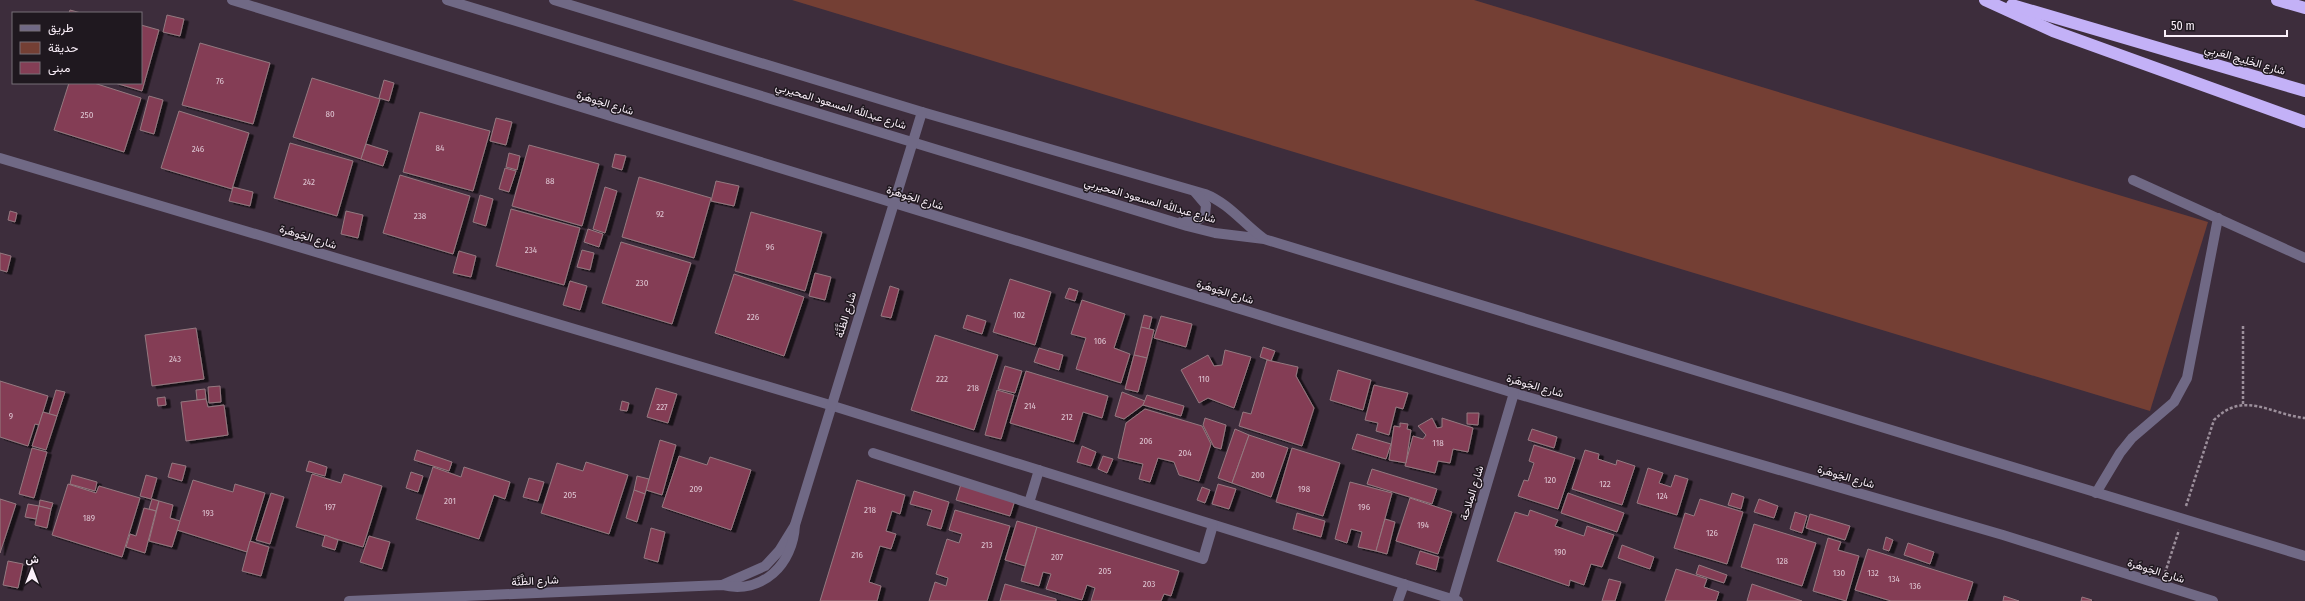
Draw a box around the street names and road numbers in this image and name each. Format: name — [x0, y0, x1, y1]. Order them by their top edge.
street label: شارع الخَلِيج العَربِي — [2202, 42, 2287, 81]
street label: شارع عبدالله المسعود المحيربي — [773, 80, 908, 135]
street label: شارع الجَوهَرة — [575, 88, 635, 119]
street label: شارع عبدالله المسعود المحيربي — [1082, 176, 1218, 229]
street label: شارع الجَوهَرة — [885, 183, 945, 214]
street label: شارع الجَوهَرة — [278, 222, 338, 253]
street label: شارع الجَوهَرة — [1195, 277, 1255, 308]
street label: شارع الظَّنَّة — [831, 290, 860, 340]
street label: شارع الجَوهَرة — [1505, 372, 1565, 401]
street label: شارع الجَوهَرة — [1816, 463, 1876, 492]
street label: شارع المِلاحة — [1458, 464, 1488, 522]
street label: شارع الجَوهَرة — [2126, 556, 2186, 587]
street label: شارع الظَّنَّة — [511, 571, 559, 590]

